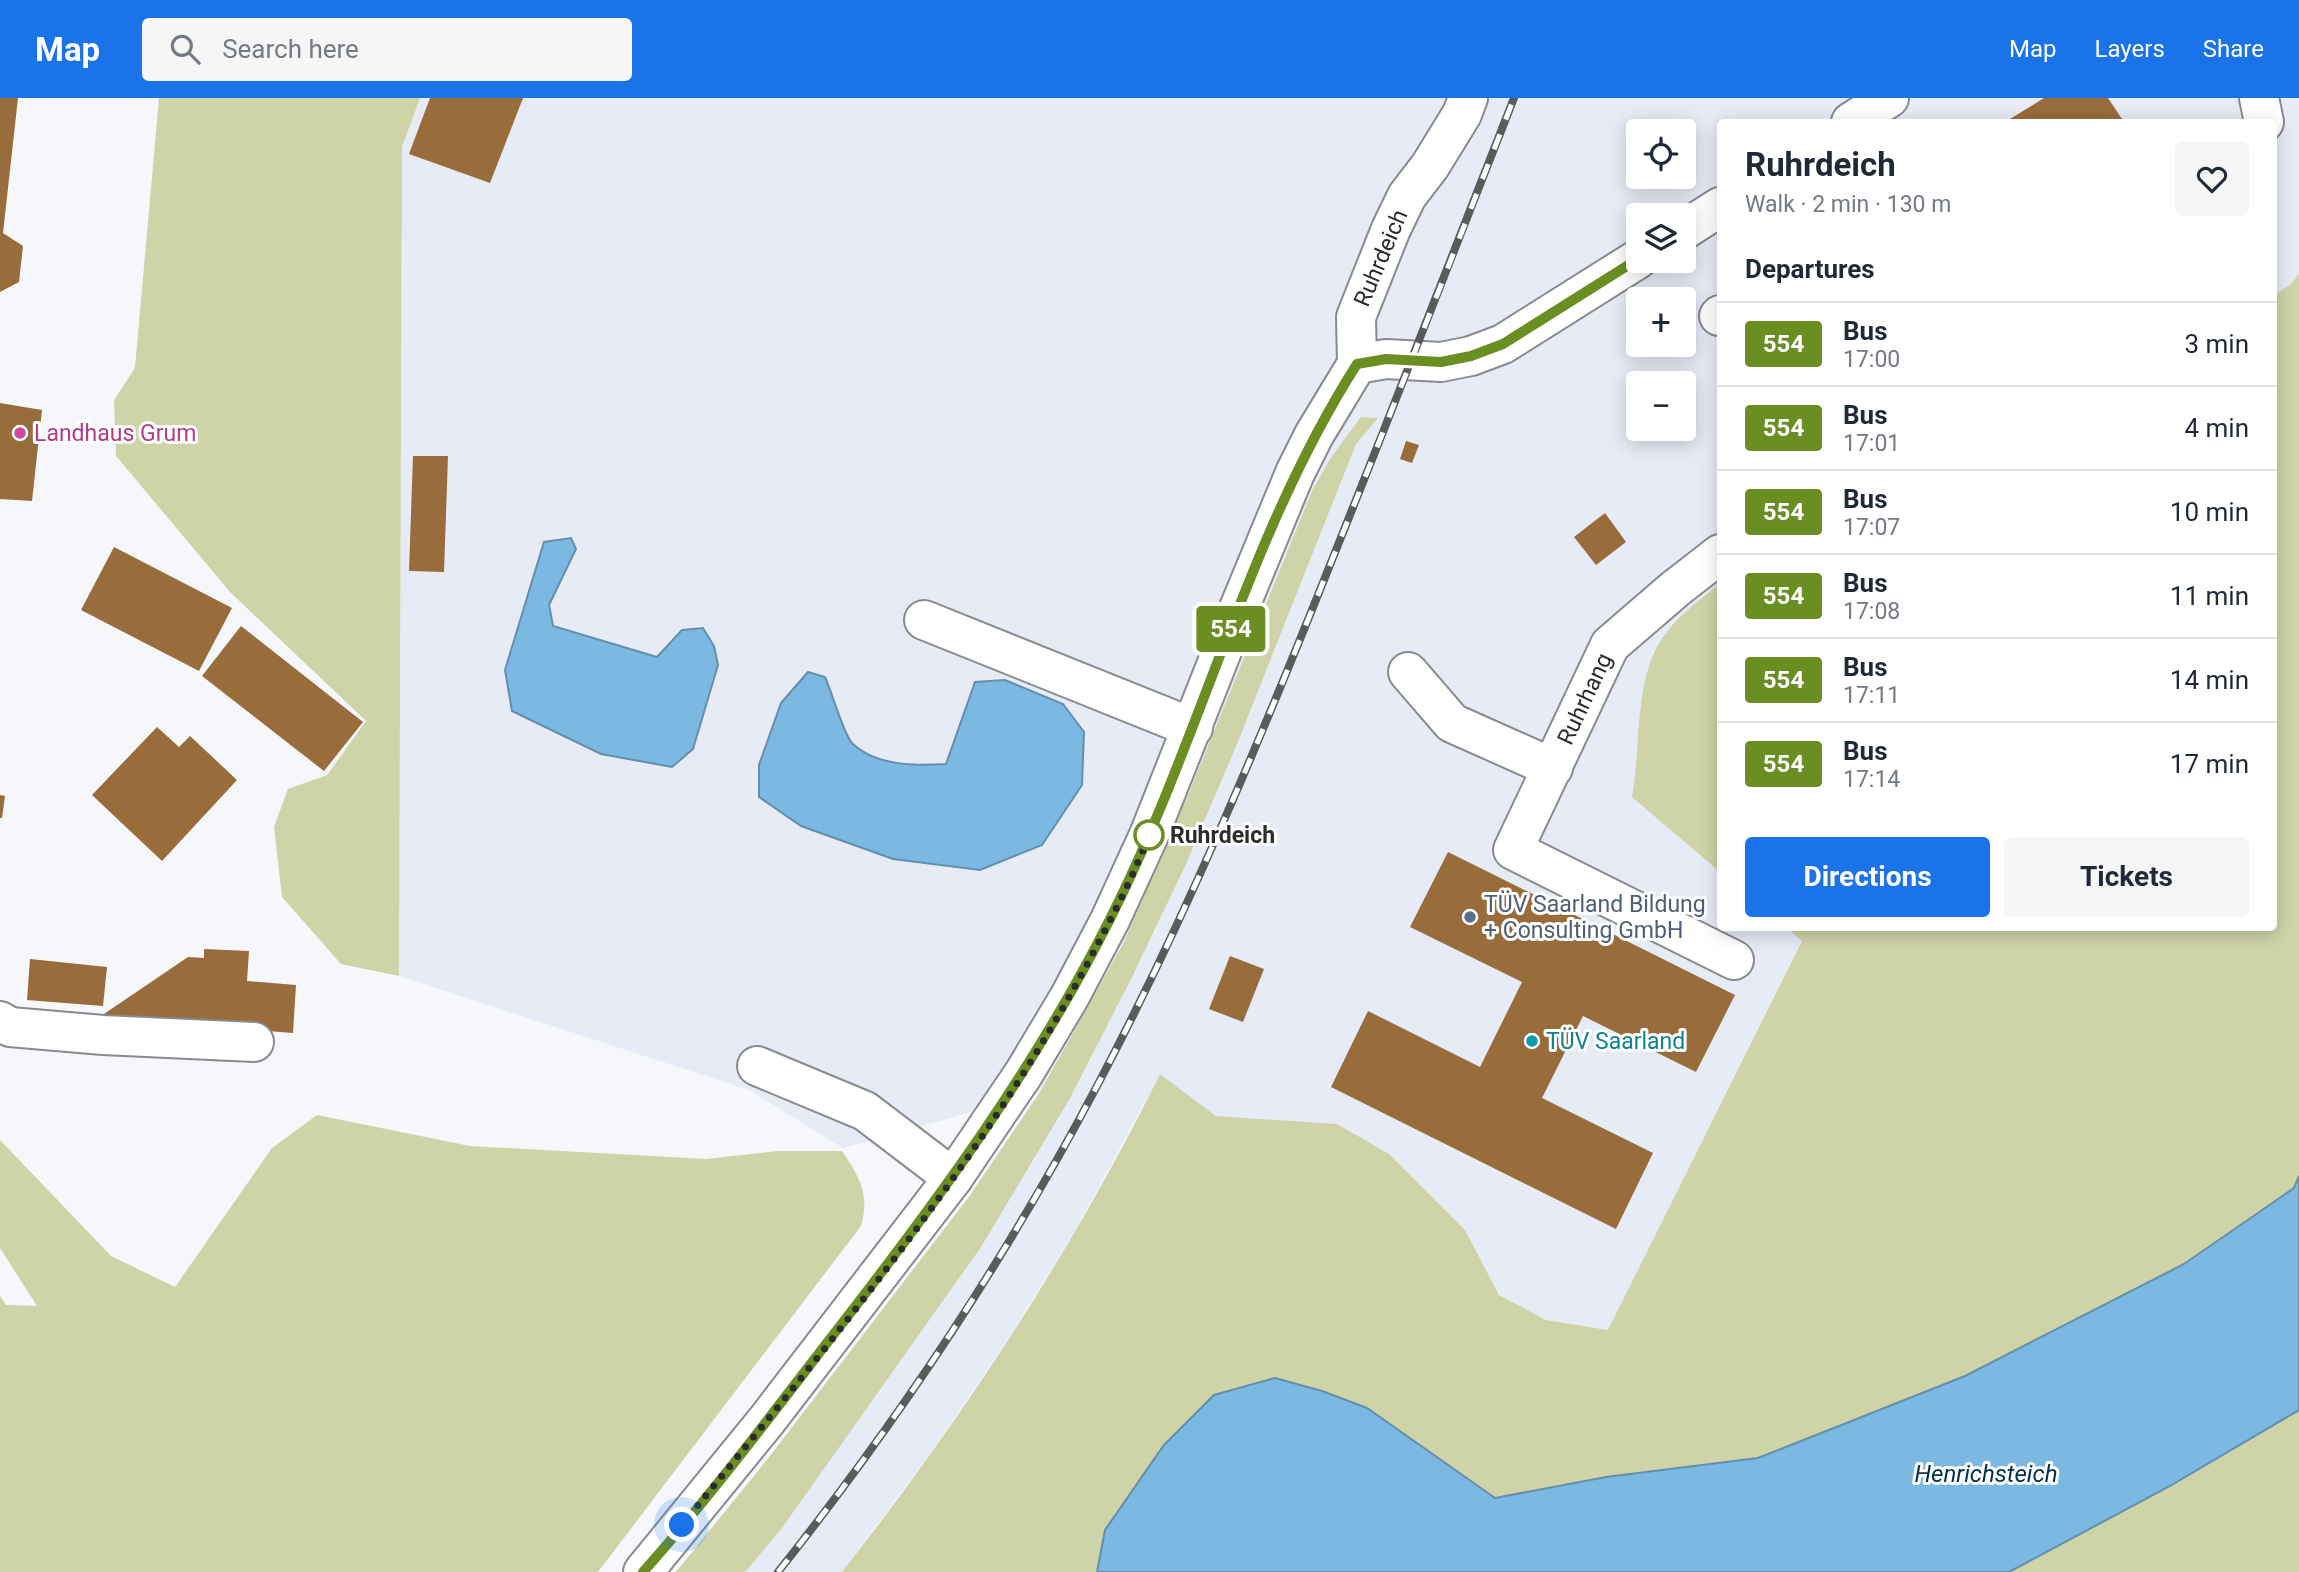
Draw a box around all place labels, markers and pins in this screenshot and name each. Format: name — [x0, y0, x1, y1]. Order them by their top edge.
place label: Landhaus Grum — [34, 420, 196, 447]
marker: Landhaus Grum — [12, 425, 28, 441]
marker: Ruhrdeich — [1134, 820, 1164, 850]
place label: Ruhrdeich — [1170, 822, 1275, 849]
place label: TÜV Saarland Bildung + Consulting GmbH — [1484, 890, 1706, 944]
marker: TÜV Saarland Bildung + Consulting GmbH — [1462, 909, 1478, 925]
place label: TÜV Saarland — [1546, 1027, 1685, 1055]
marker: TÜV Saarland — [1524, 1033, 1540, 1049]

